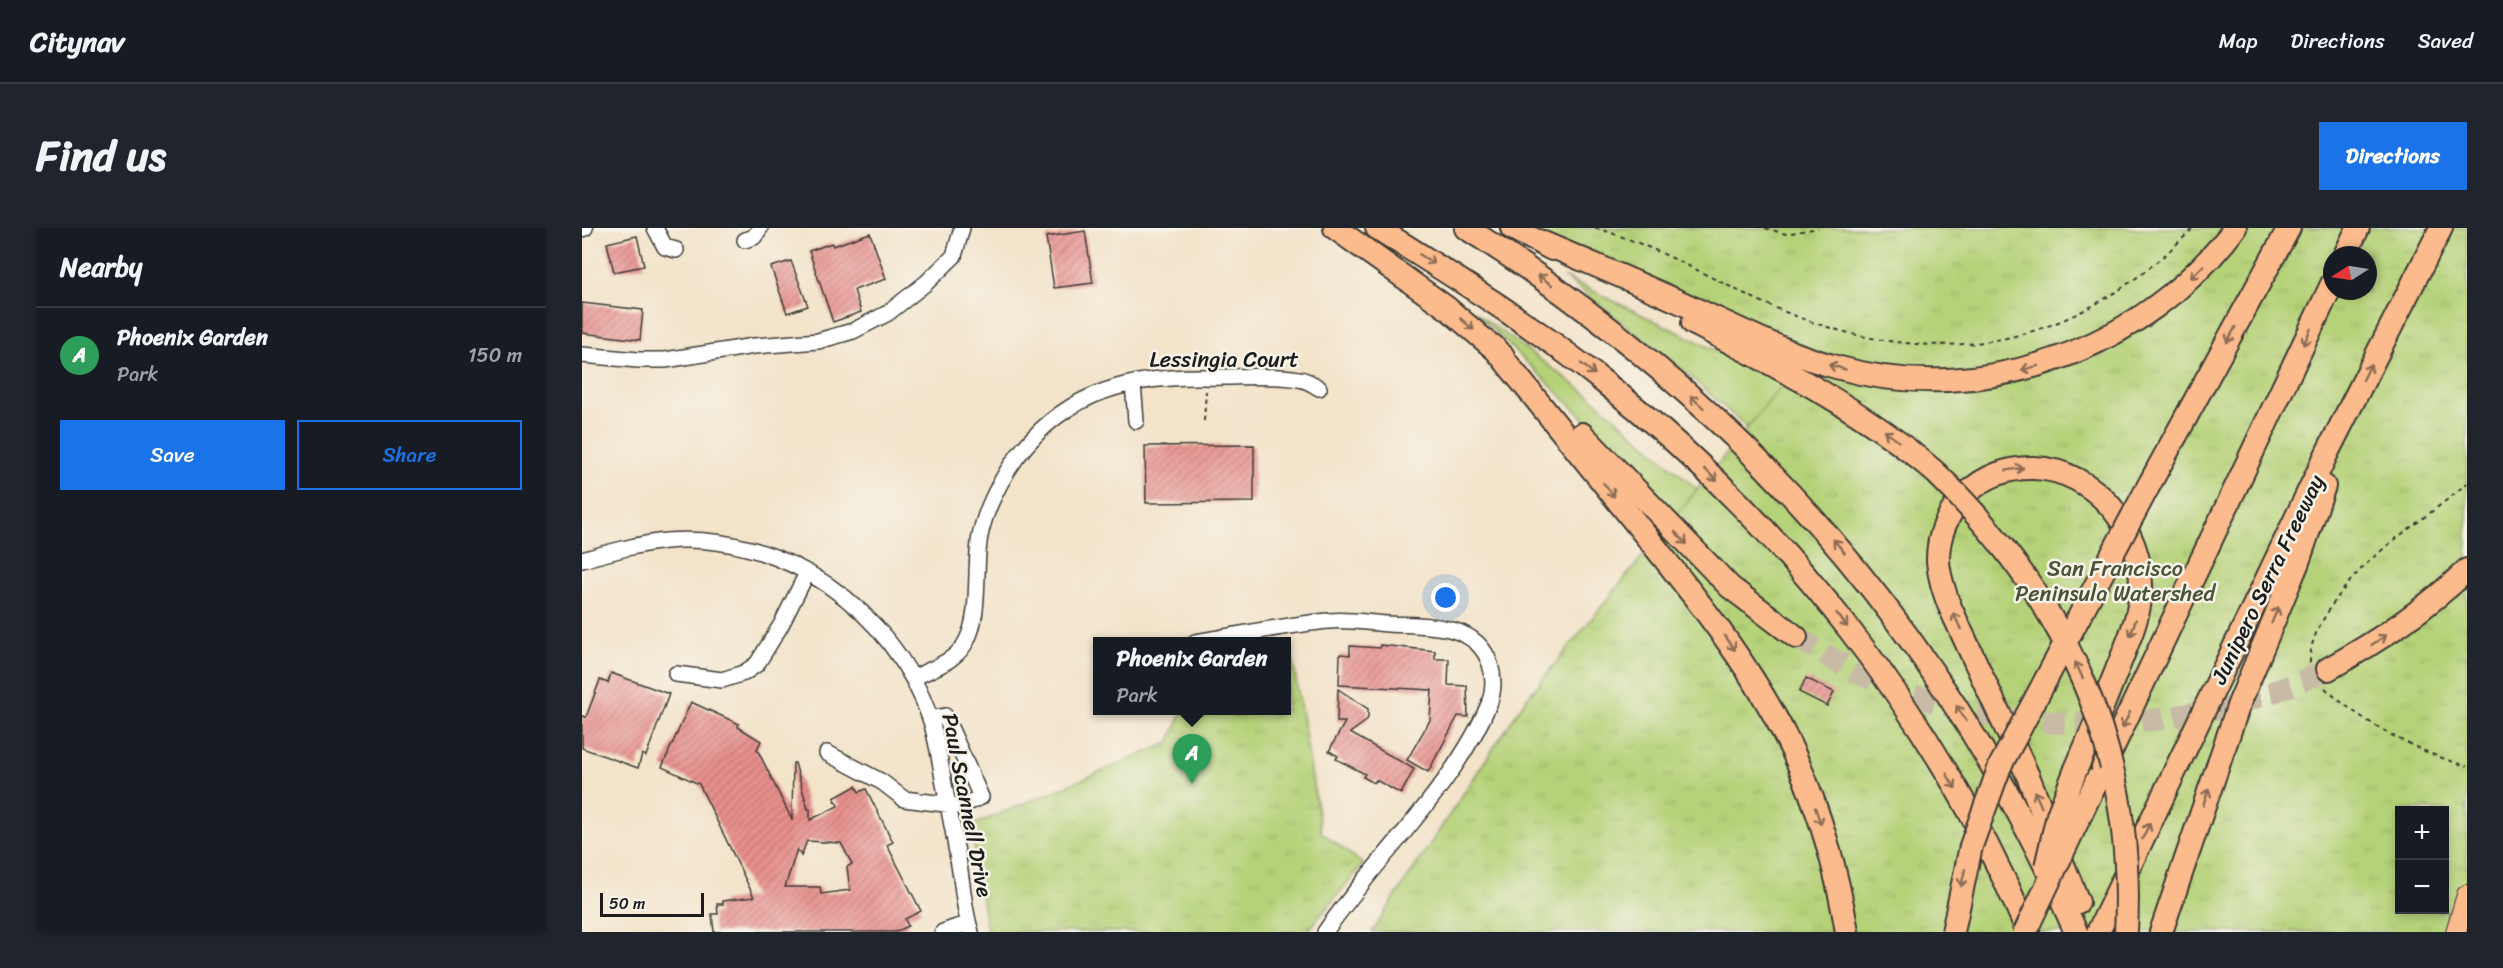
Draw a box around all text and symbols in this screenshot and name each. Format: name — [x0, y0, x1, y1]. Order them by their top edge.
text: Citynav — [30, 17, 124, 66]
text: Map — [2219, 22, 2257, 60]
text: Directions — [2290, 22, 2385, 60]
text: Saved — [2418, 22, 2473, 60]
text: Find us — [36, 119, 166, 193]
button: Directions — [2319, 122, 2467, 190]
text: Nearby — [60, 244, 142, 290]
north arrow — [2323, 246, 2377, 300]
one-way arrow — [1418, 253, 1434, 265]
one-way arrow — [2190, 265, 2205, 279]
one-way arrow — [1538, 274, 1554, 286]
text: Phoenix Garden — [117, 318, 268, 357]
one-way arrow — [1459, 318, 1475, 331]
one-way arrow — [2225, 326, 2237, 343]
one-way arrow — [2301, 327, 2313, 345]
text: A — [73, 338, 86, 373]
text: 150 m — [468, 338, 522, 373]
street label: Lessingia Court — [1149, 340, 1299, 379]
text: Park — [117, 357, 158, 392]
one-way arrow — [1828, 361, 1847, 373]
one-way arrow — [1579, 362, 1595, 375]
one-way arrow — [2021, 362, 2040, 374]
one-way arrow — [2362, 363, 2373, 381]
one-way arrow — [1690, 395, 1705, 409]
button: Save — [60, 420, 285, 490]
button: Share — [297, 420, 522, 490]
one-way arrow — [1883, 429, 1899, 442]
one-way arrow — [2005, 464, 2024, 475]
street label: Junipero Serra Freeway — [2199, 467, 2336, 692]
one-way arrow — [1704, 468, 1719, 483]
one-way arrow — [1603, 481, 1616, 497]
one-way arrow — [1674, 531, 1688, 546]
one-way arrow — [1832, 538, 1845, 554]
park label: San Francisco Peninsula Watershed — [2015, 549, 2216, 613]
your location — [1431, 583, 1460, 612]
one-way arrow — [2270, 606, 2282, 624]
one-way arrow — [1835, 612, 1848, 628]
one-way arrow — [1950, 613, 1962, 631]
one-way arrow — [2127, 618, 2138, 637]
one-way arrow — [2370, 633, 2387, 645]
one-way arrow — [1724, 634, 1736, 651]
popup — [1093, 637, 1291, 715]
text: Phoenix Garden — [1117, 639, 1267, 678]
one-way arrow — [2073, 661, 2084, 680]
text: Park — [1117, 678, 1158, 713]
one-way arrow — [1955, 705, 1967, 722]
street label: Paul Scannell Drive — [931, 710, 1005, 901]
one-way arrow — [2119, 711, 2131, 729]
pin: A — [1172, 734, 1212, 784]
one-way arrow — [1946, 772, 1958, 789]
one-way arrow — [2202, 788, 2213, 807]
one-way arrow — [2032, 790, 2043, 808]
one-way arrow — [1814, 806, 1825, 825]
map controls — [2395, 806, 2449, 914]
button: + — [2395, 806, 2449, 860]
one-way arrow — [2141, 823, 2153, 841]
button: − — [2395, 860, 2449, 914]
one-way arrow — [1957, 868, 1968, 887]
text: 50 m — [609, 889, 645, 918]
scale bar — [600, 890, 704, 918]

